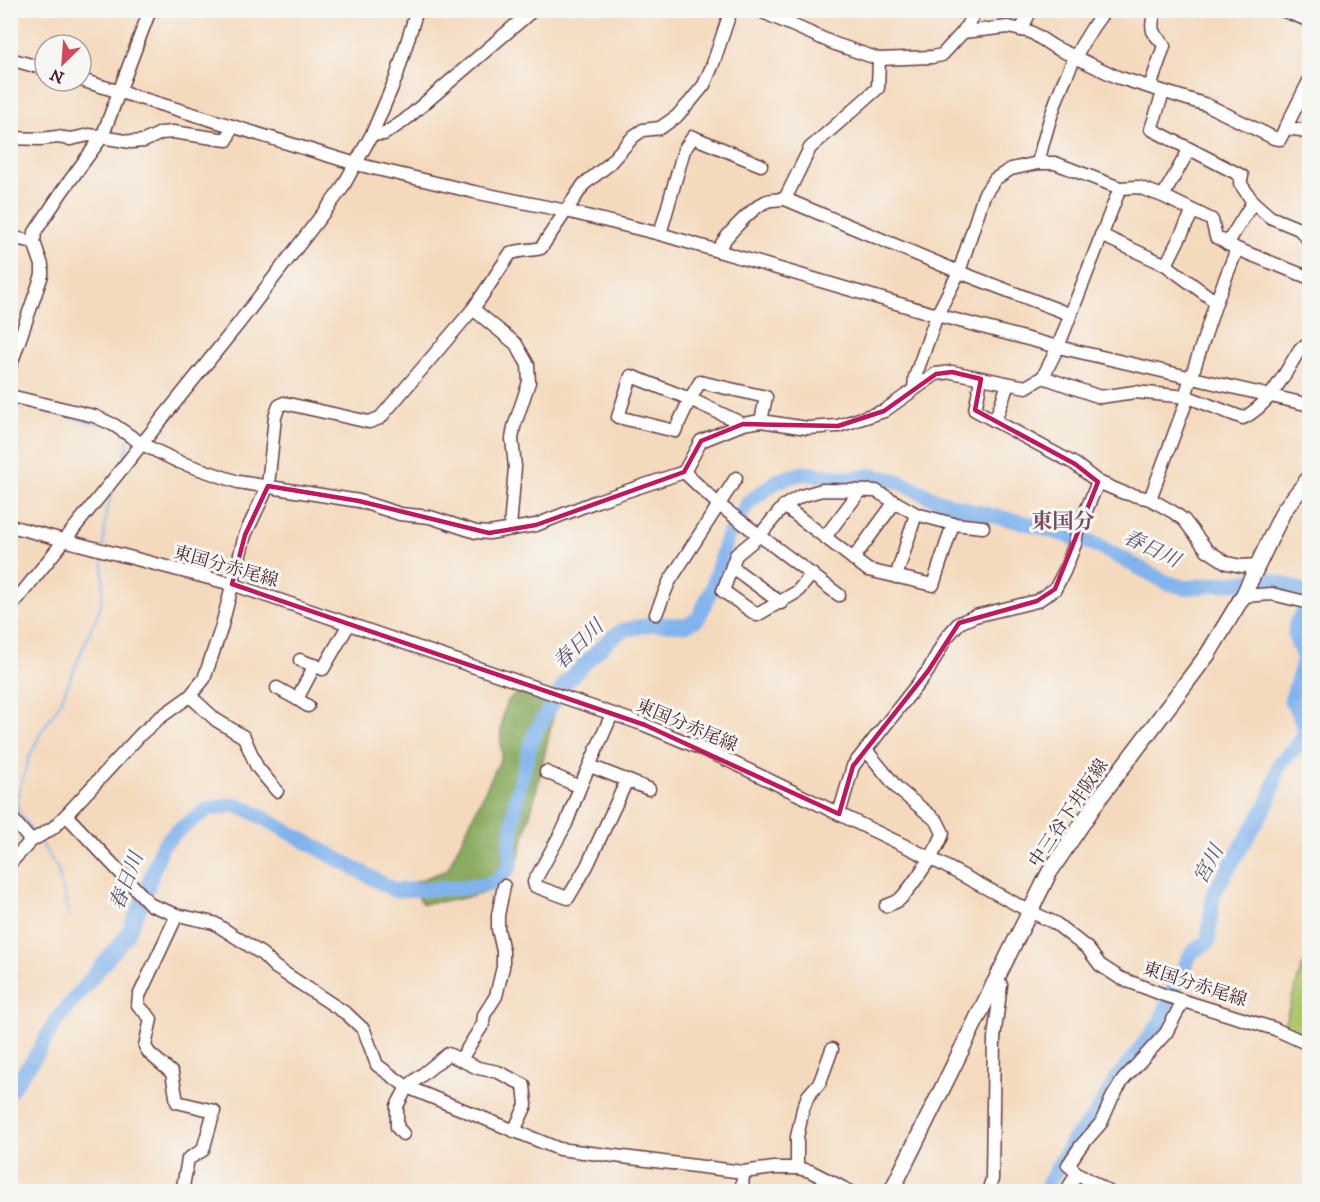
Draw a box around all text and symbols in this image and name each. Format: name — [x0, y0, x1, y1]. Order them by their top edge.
north arrow — [33, 33, 93, 93]
text: N — [47, 64, 67, 88]
district label: 東国分 — [1032, 509, 1095, 535]
water label: 春日川 — [1119, 525, 1186, 575]
street label: 東国分赤尾線 — [171, 542, 281, 592]
water label: 春日川 — [549, 614, 611, 675]
street label: 東国分赤尾線 — [633, 695, 741, 757]
street label: 中三谷下井阪線 — [1024, 755, 1113, 872]
water label: 宮川 — [1189, 839, 1231, 888]
water label: 春日川 — [105, 847, 151, 914]
street label: 東国分赤尾線 — [1140, 958, 1249, 1012]

